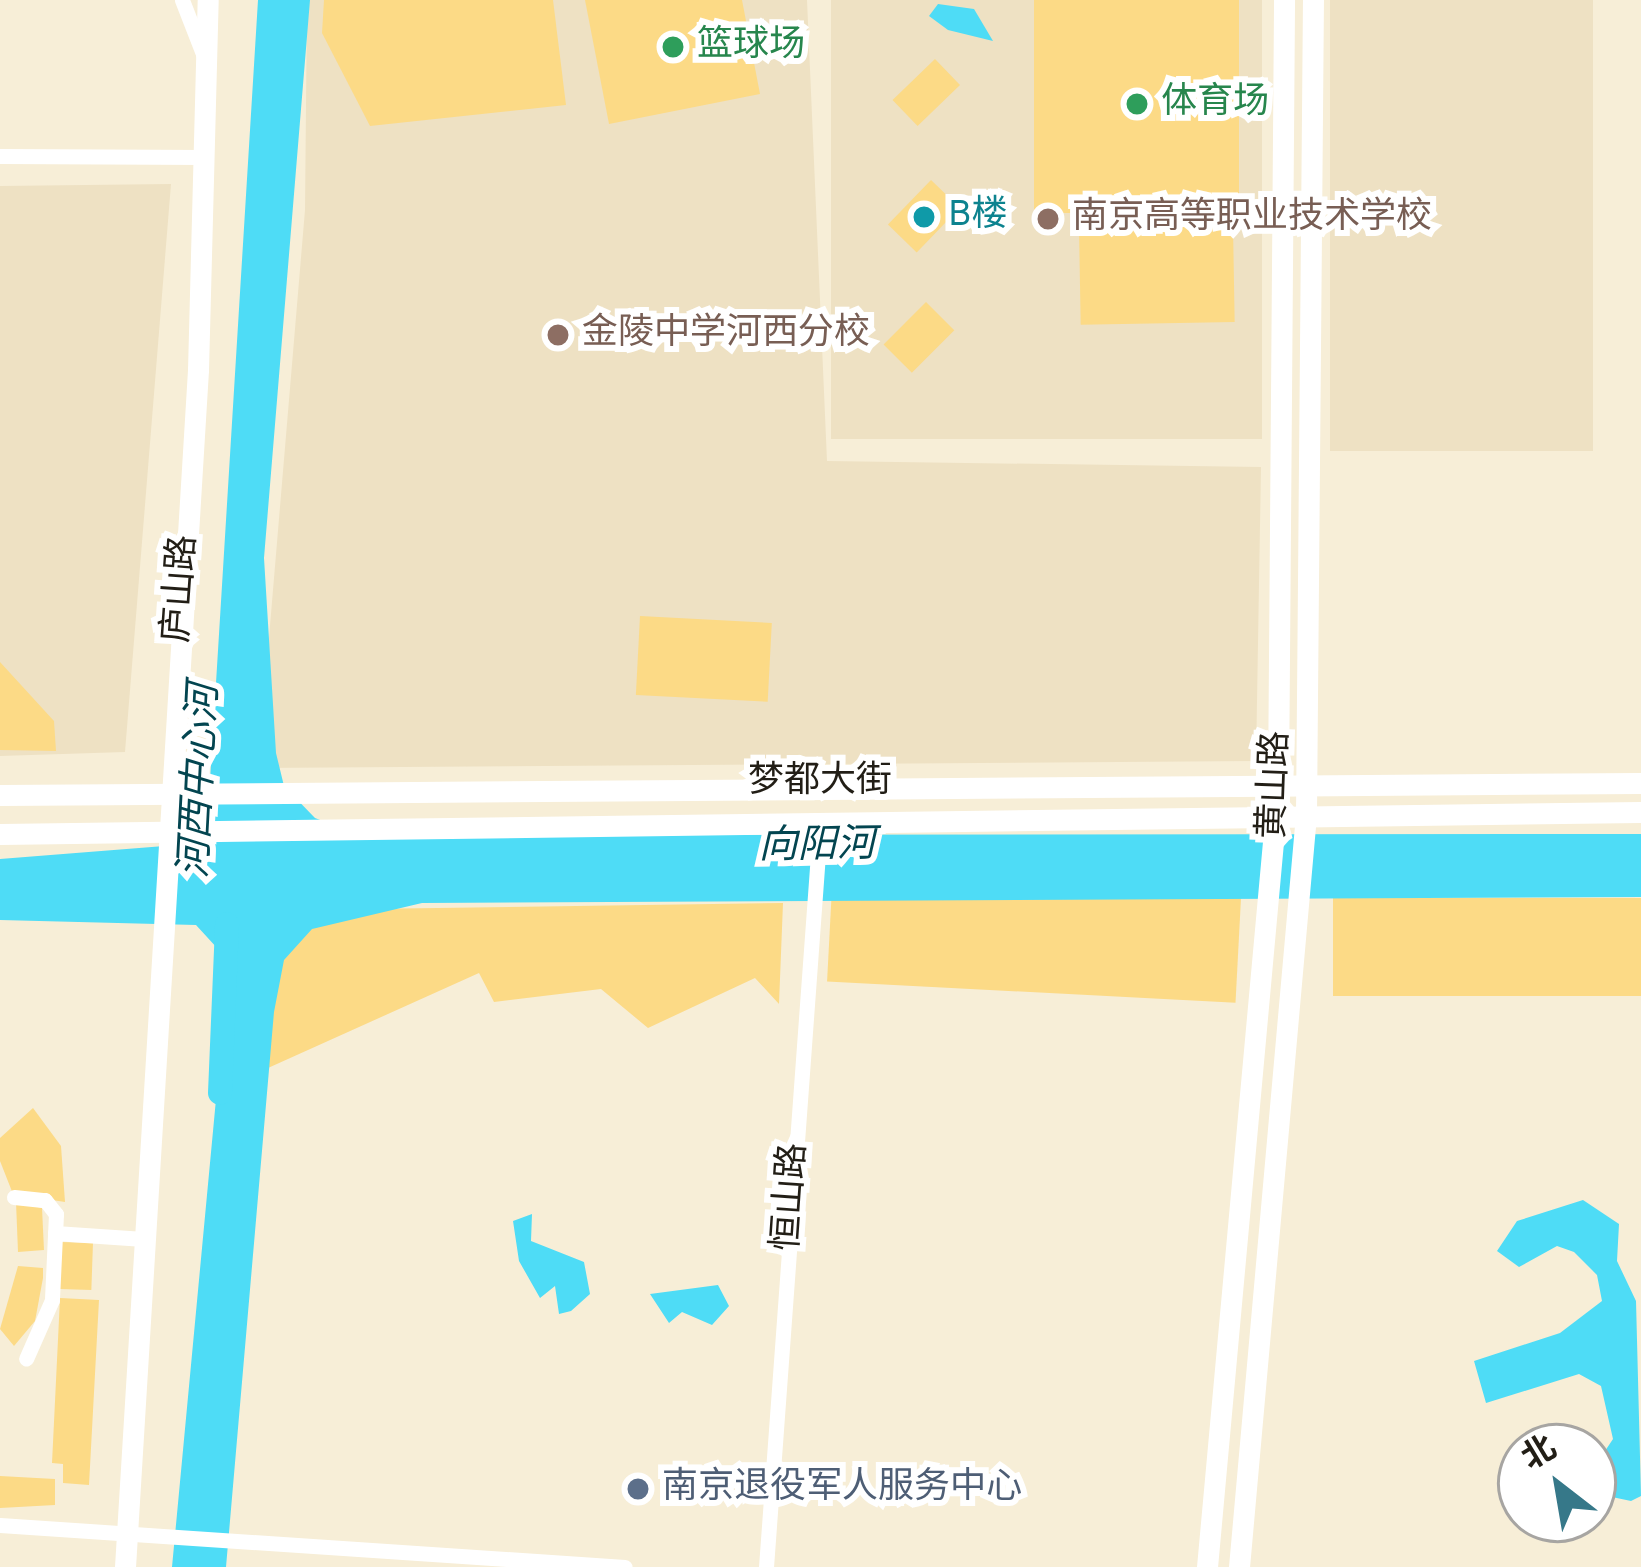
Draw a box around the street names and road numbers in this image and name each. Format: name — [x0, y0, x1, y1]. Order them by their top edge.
street label: 庐山路 — [157, 534, 207, 644]
street label: 黄山路 — [1253, 730, 1299, 840]
street label: 梦都大街 — [748, 761, 892, 805]
street label: 恒山路 — [767, 1142, 817, 1252]

